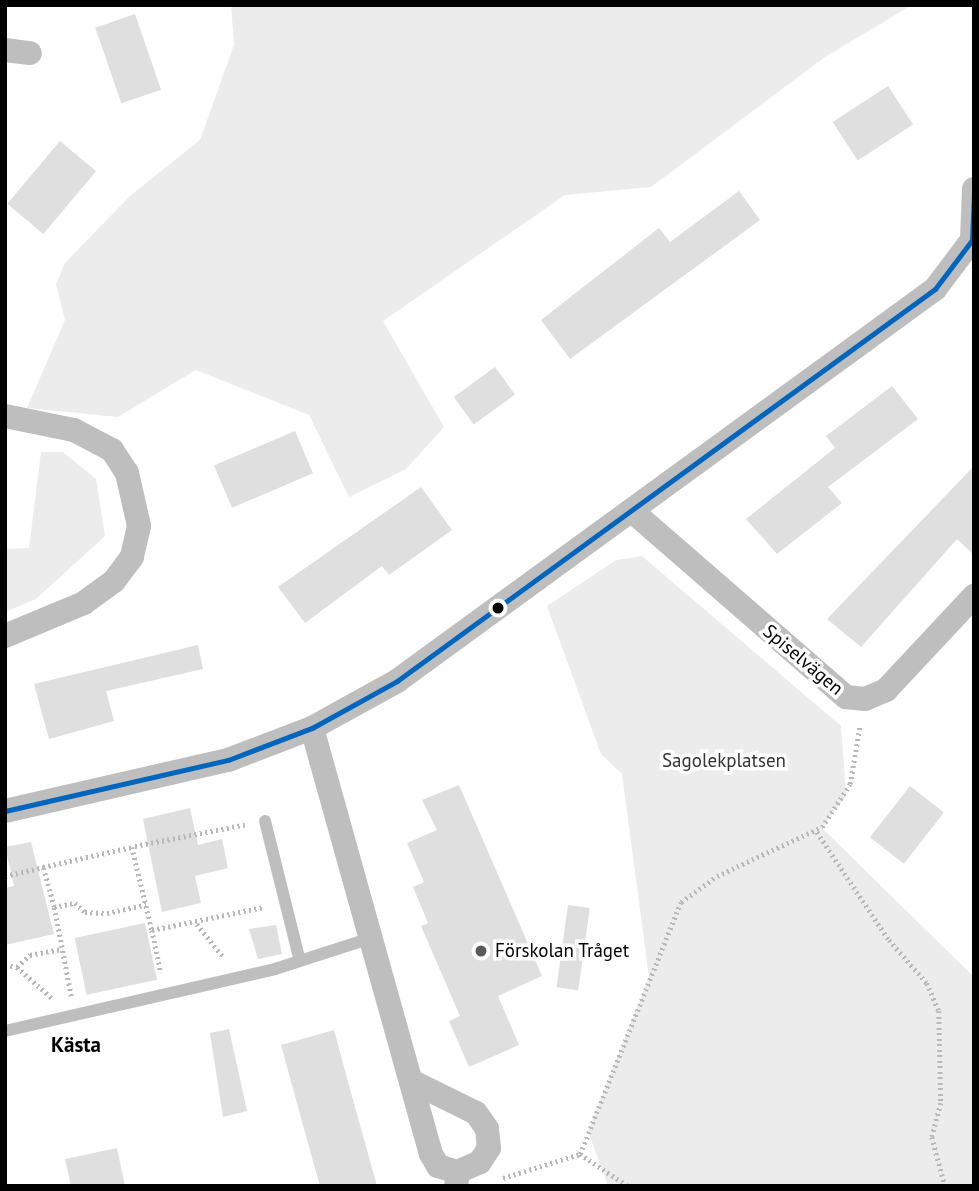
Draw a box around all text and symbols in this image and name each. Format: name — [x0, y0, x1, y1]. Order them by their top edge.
unlabelled marker — [491, 601, 505, 615]
street label: Spiselvägen — [758, 620, 848, 700]
park label: Sagolekplatsen — [662, 750, 786, 772]
place label: Förskolan Tråget — [495, 940, 630, 962]
marker: Förskolan Tråget — [473, 943, 489, 959]
district label: Kästa — [51, 1032, 101, 1058]

